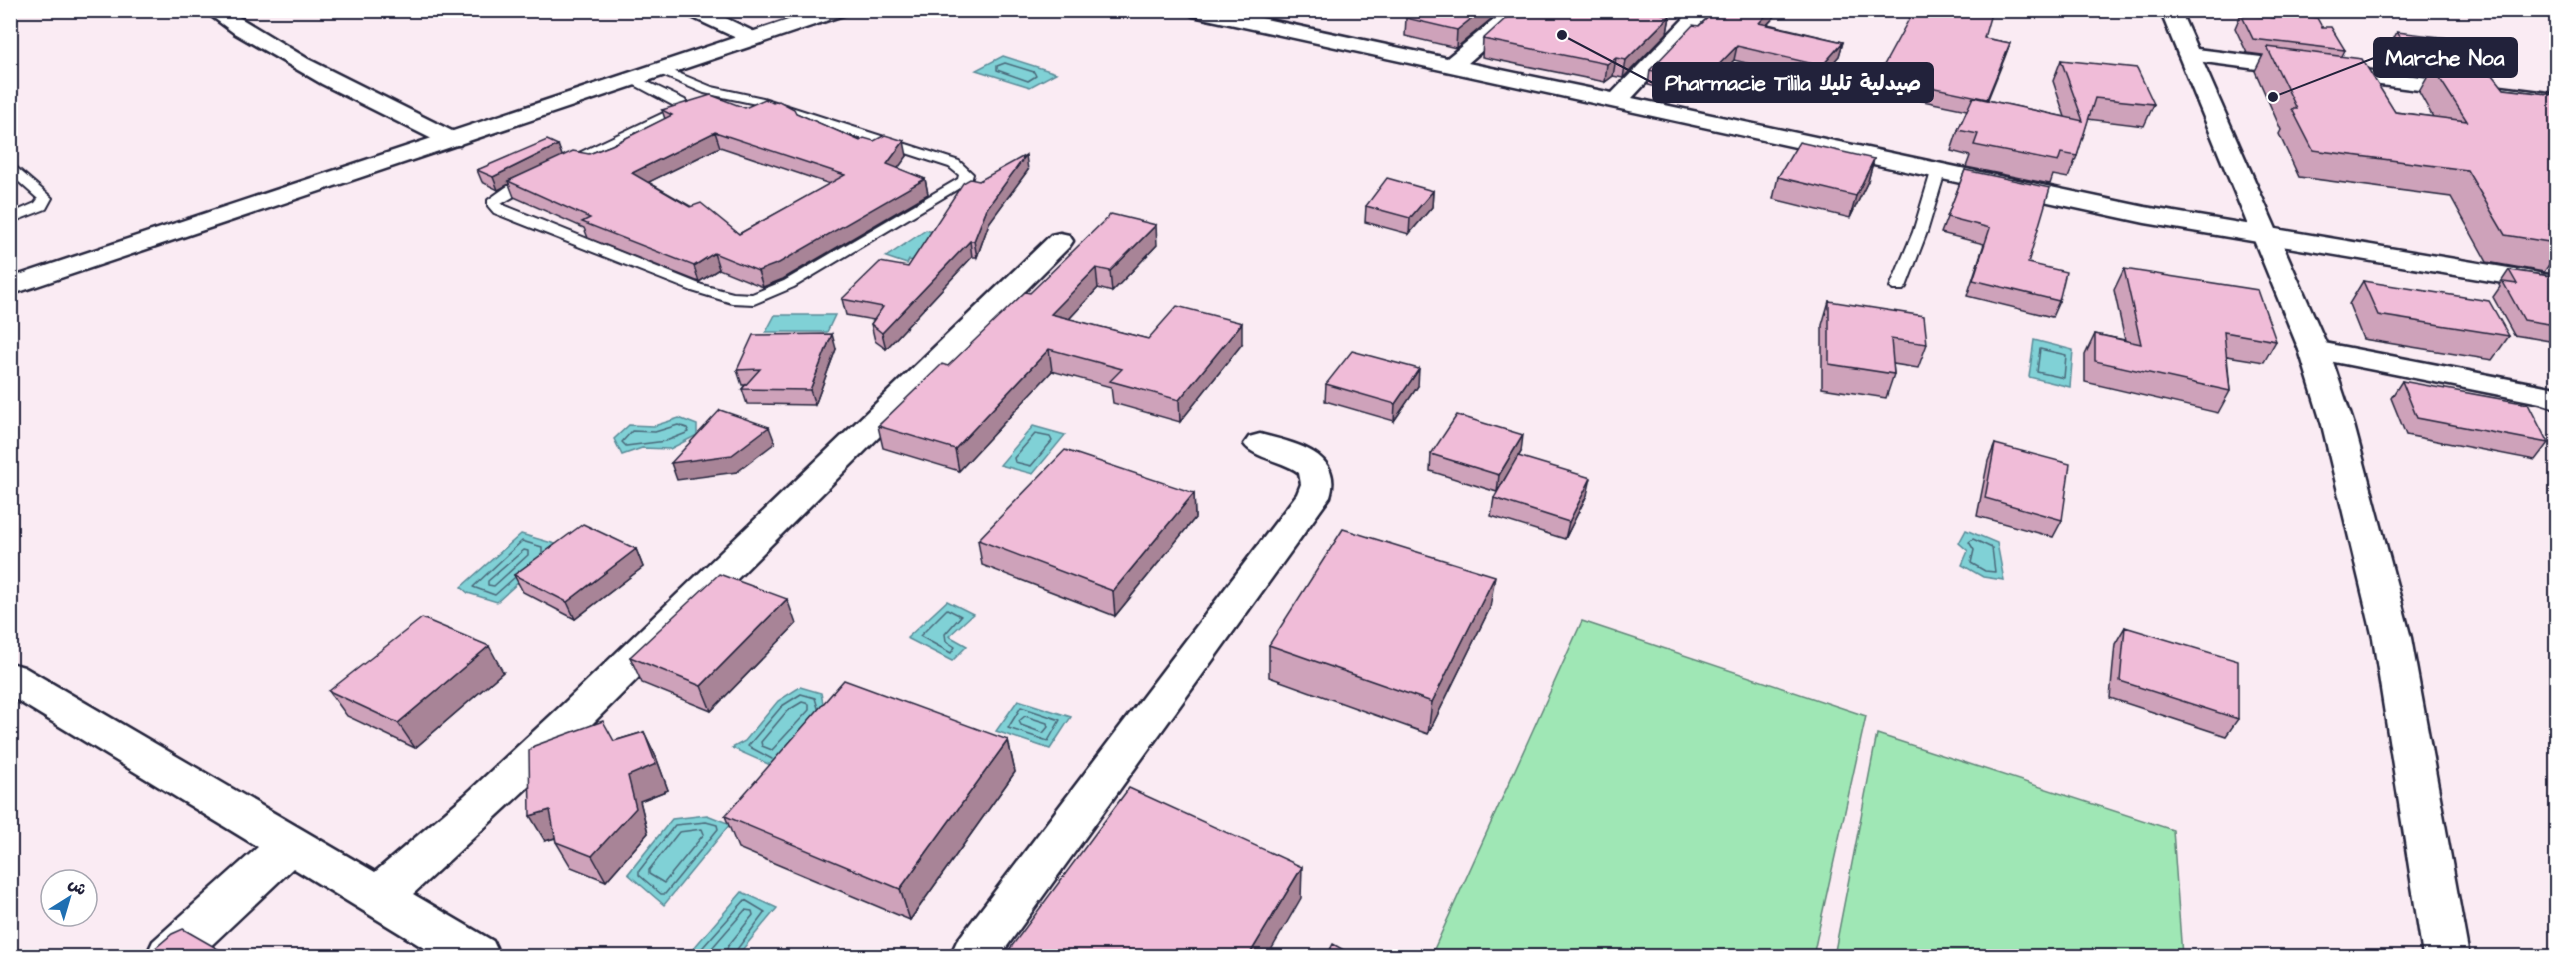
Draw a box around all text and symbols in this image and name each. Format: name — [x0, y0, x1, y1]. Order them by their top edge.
callout: Marche Noa — [2374, 38, 2517, 77]
text: Marche Noa — [2386, 44, 2505, 73]
callout: Pharmacie Tilila صيدلية تليلا — [1653, 63, 1933, 102]
text: Pharmacie Tilila صيدلية تليلا — [1665, 69, 1921, 98]
north arrow — [39, 868, 99, 928]
text: ش — [64, 873, 91, 901]

